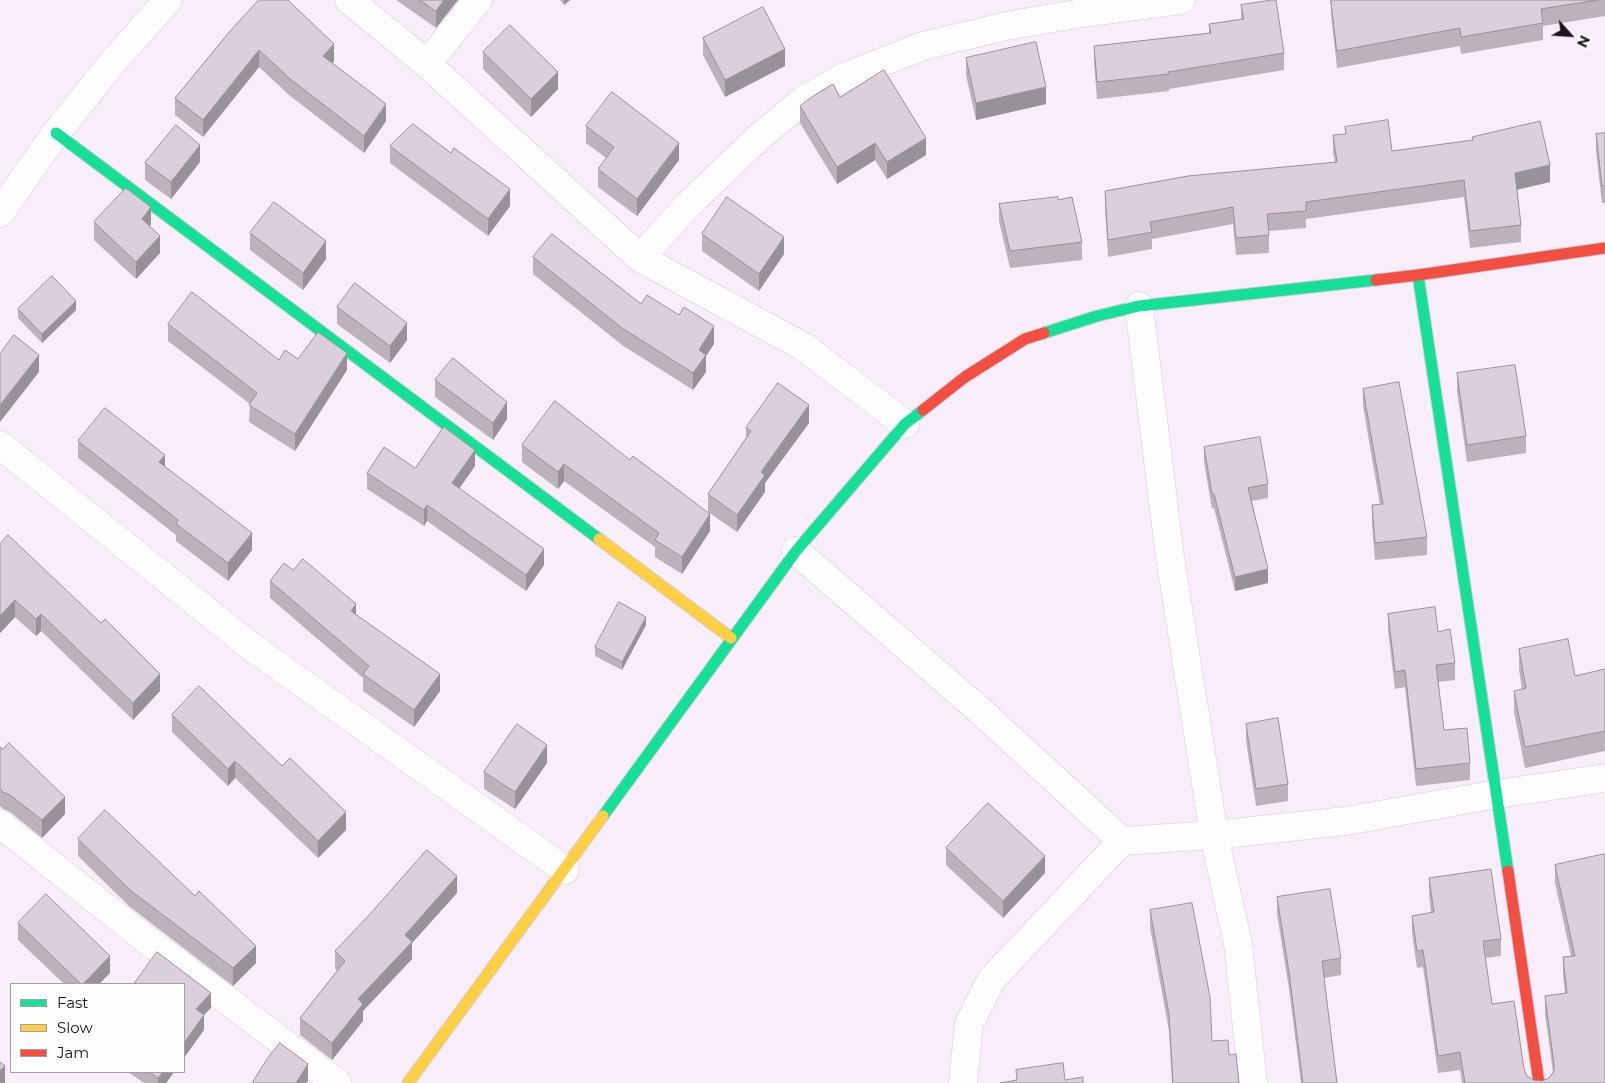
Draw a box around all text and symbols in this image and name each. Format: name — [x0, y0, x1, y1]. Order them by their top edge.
north arrow — [1545, 10, 1595, 60]
text: N — [1573, 33, 1594, 51]
legend — [10, 983, 185, 1073]
text: Fast — [57, 993, 88, 1012]
text: Slow — [57, 1018, 93, 1037]
text: Jam — [57, 1043, 89, 1062]

